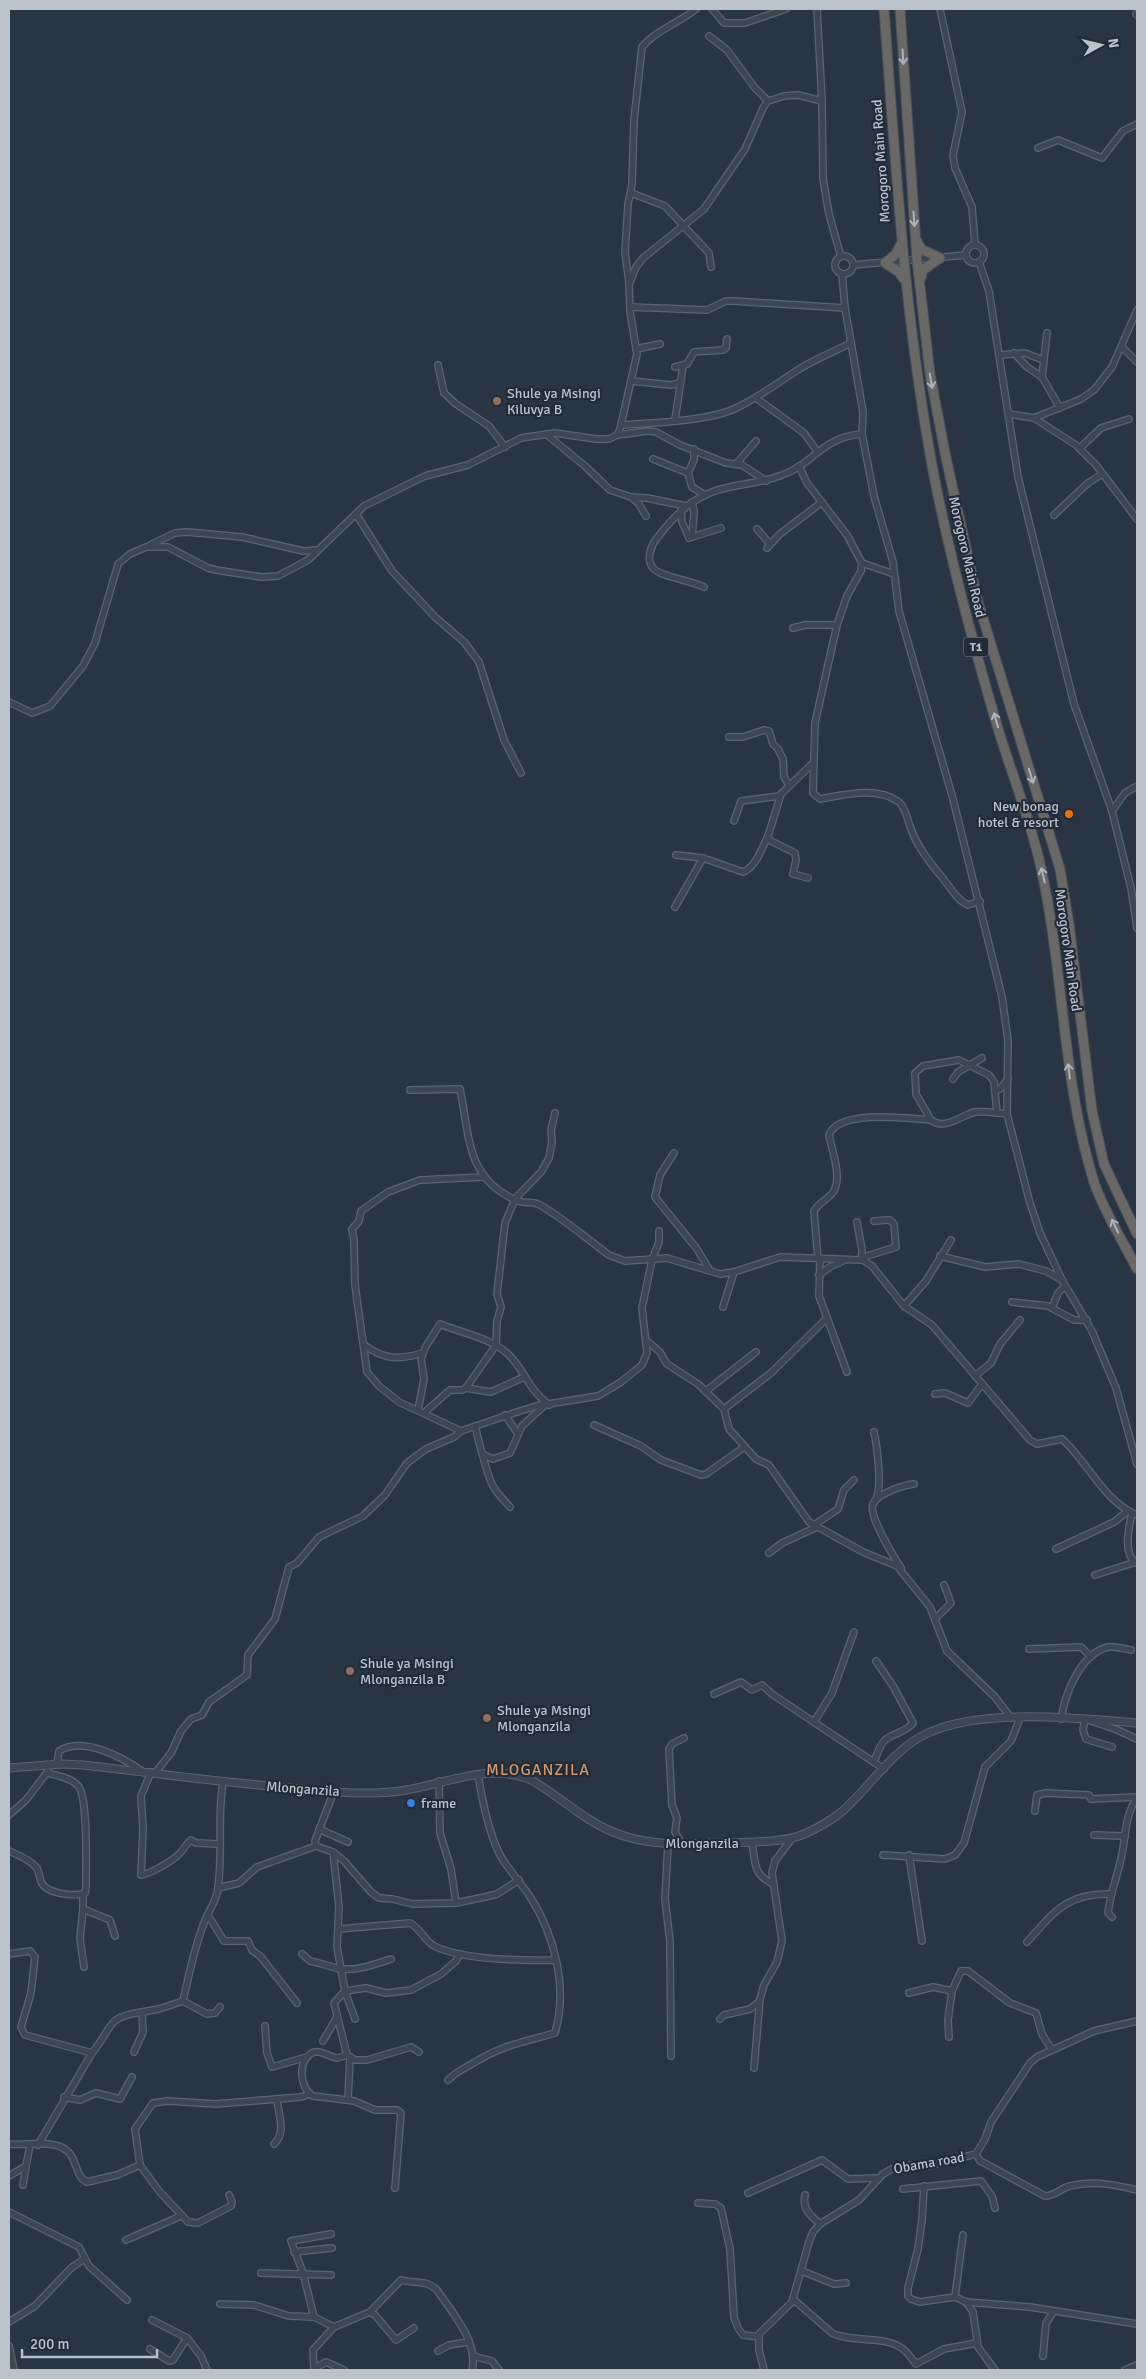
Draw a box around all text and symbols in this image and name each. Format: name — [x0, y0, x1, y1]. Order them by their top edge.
north arrow — [1076, 20, 1126, 70]
text: N — [1104, 37, 1122, 49]
one-way arrow — [899, 49, 908, 65]
street label: Morogoro Main Road — [868, 99, 894, 223]
one-way arrow — [910, 211, 919, 227]
one-way arrow — [927, 373, 937, 389]
place label: Shule ya Msingi Kiluvya B — [507, 385, 601, 418]
marker: Shule ya Msingi Kiluvya B — [491, 395, 503, 407]
street label: Morogoro Main Road — [945, 495, 989, 619]
road number: T1 — [964, 638, 988, 656]
one-way arrow — [991, 712, 1000, 728]
one-way arrow — [1027, 767, 1037, 783]
place label: New bonag hotel & resort — [978, 798, 1059, 831]
marker: New bonag hotel & resort — [1063, 808, 1075, 820]
one-way arrow — [1038, 868, 1047, 884]
street label: Morogoro Main Road — [1051, 888, 1085, 1012]
one-way arrow — [1064, 1063, 1074, 1079]
one-way arrow — [1110, 1218, 1120, 1233]
place label: Shule ya Msingi Mlonganzila B — [360, 1655, 454, 1688]
marker: Shule ya Msingi Mlonganzila B — [344, 1665, 356, 1677]
place label: Shule ya Msingi Mlonganzila — [497, 1702, 591, 1735]
marker: Shule ya Msingi Mlonganzila — [481, 1712, 493, 1724]
district label: MLOGANZILA — [486, 1760, 590, 1780]
street label: Mlonganzila — [266, 1778, 340, 1800]
place label: frame — [421, 1795, 456, 1812]
marker: frame — [405, 1797, 417, 1809]
street label: Mlonganzila — [665, 1835, 739, 1852]
street label: Obama road — [892, 2148, 966, 2178]
scale bar — [22, 2326, 158, 2358]
text: 200 m — [30, 2335, 70, 2353]

